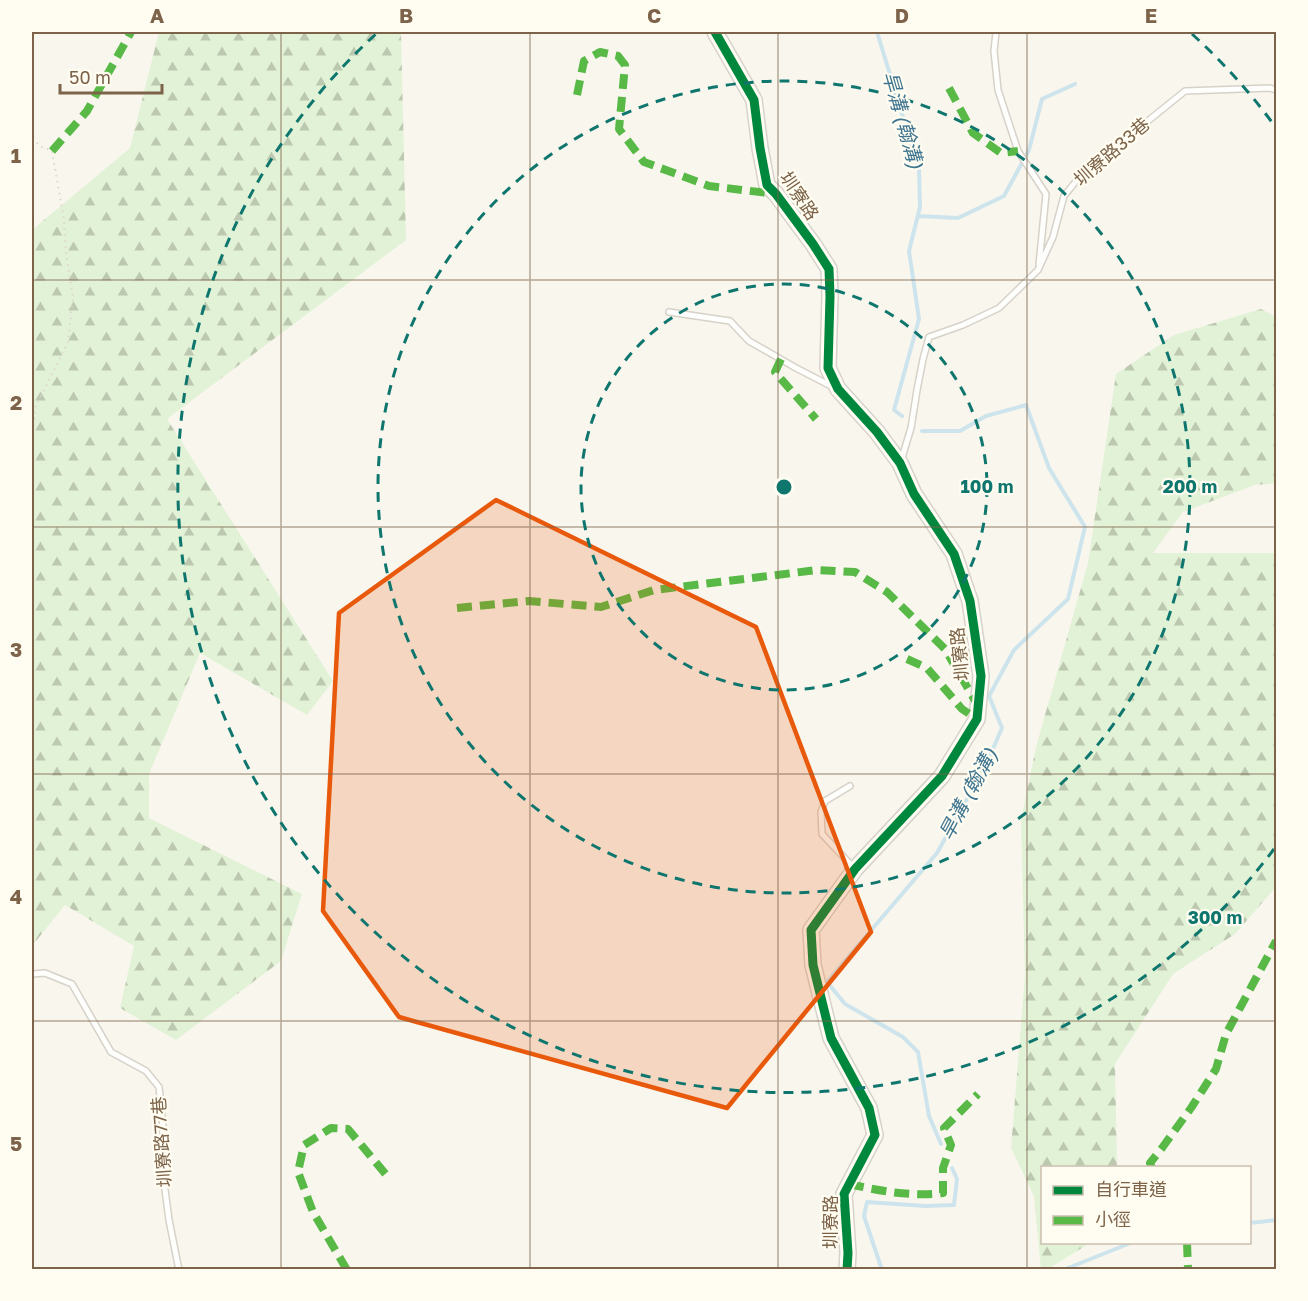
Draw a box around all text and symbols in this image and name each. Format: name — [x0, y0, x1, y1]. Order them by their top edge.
text: A — [150, 3, 164, 27]
text: B — [399, 3, 413, 27]
text: C — [647, 3, 661, 27]
text: D — [895, 3, 909, 27]
text: E — [1145, 3, 1157, 27]
scale bar — [60, 57, 162, 95]
text: 50 m — [69, 66, 111, 88]
water label: 旱溝 (翰溝) — [879, 68, 929, 172]
street label: 圳寮路33巷 — [1069, 112, 1154, 190]
text: 1 — [11, 143, 21, 167]
street label: 圳寮路 — [776, 167, 824, 224]
text: 2 — [10, 390, 22, 414]
text: 100 m — [961, 475, 1013, 497]
text: 200 m — [1163, 475, 1217, 497]
centre of rings — [774, 477, 794, 497]
street label: 圳寮路 — [945, 626, 973, 682]
text: 3 — [10, 637, 22, 661]
water label: 旱溝 (翰溝) — [933, 743, 1001, 843]
text: 4 — [10, 884, 22, 908]
text: 300 m — [1188, 906, 1242, 928]
street label: 圳寮路77巷 — [147, 1096, 175, 1188]
text: 5 — [10, 1131, 22, 1155]
legend — [1041, 1166, 1251, 1244]
text: 自行車道 — [1095, 1178, 1167, 1200]
street label: 圳寮路 — [819, 1195, 841, 1249]
text: 小徑 — [1095, 1208, 1131, 1230]

